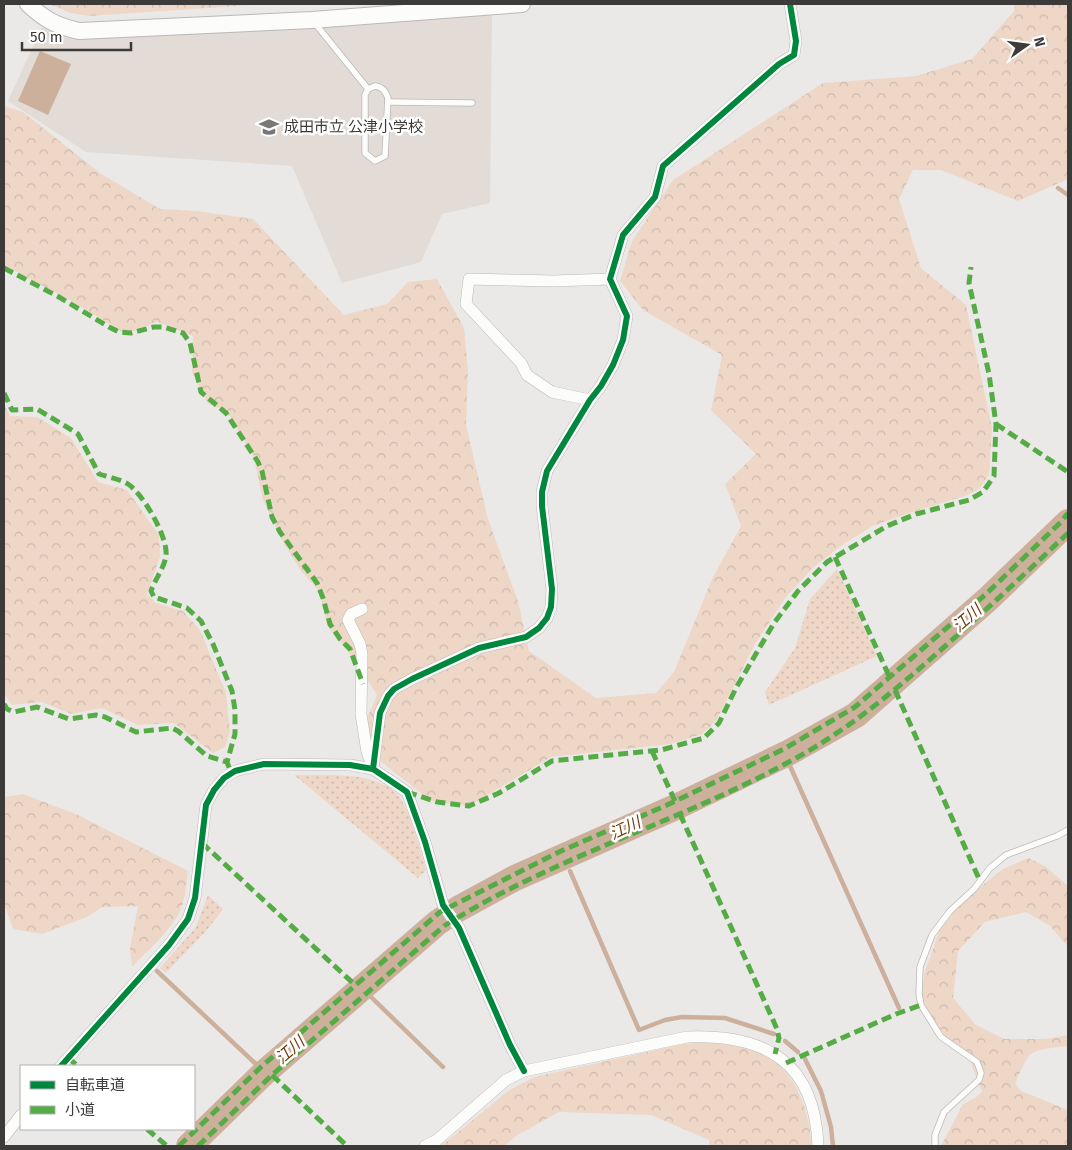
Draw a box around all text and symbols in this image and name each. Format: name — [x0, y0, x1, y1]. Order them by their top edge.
scale bar — [22, 20, 131, 52]
north arrow — [1002, 20, 1052, 70]
text: 50 m — [30, 28, 63, 46]
text: N — [1030, 35, 1049, 49]
school or university icon: 成田市立 公津小学校 — [258, 116, 280, 138]
place label: 成田市立 公津小学校 — [284, 118, 423, 136]
water label: 江川 — [949, 599, 987, 636]
water label: 江川 — [606, 812, 645, 843]
water label: 江川 — [272, 1031, 310, 1068]
legend — [20, 1065, 195, 1130]
text: 自転車道 — [65, 1076, 125, 1094]
text: 小道 — [65, 1101, 95, 1119]

